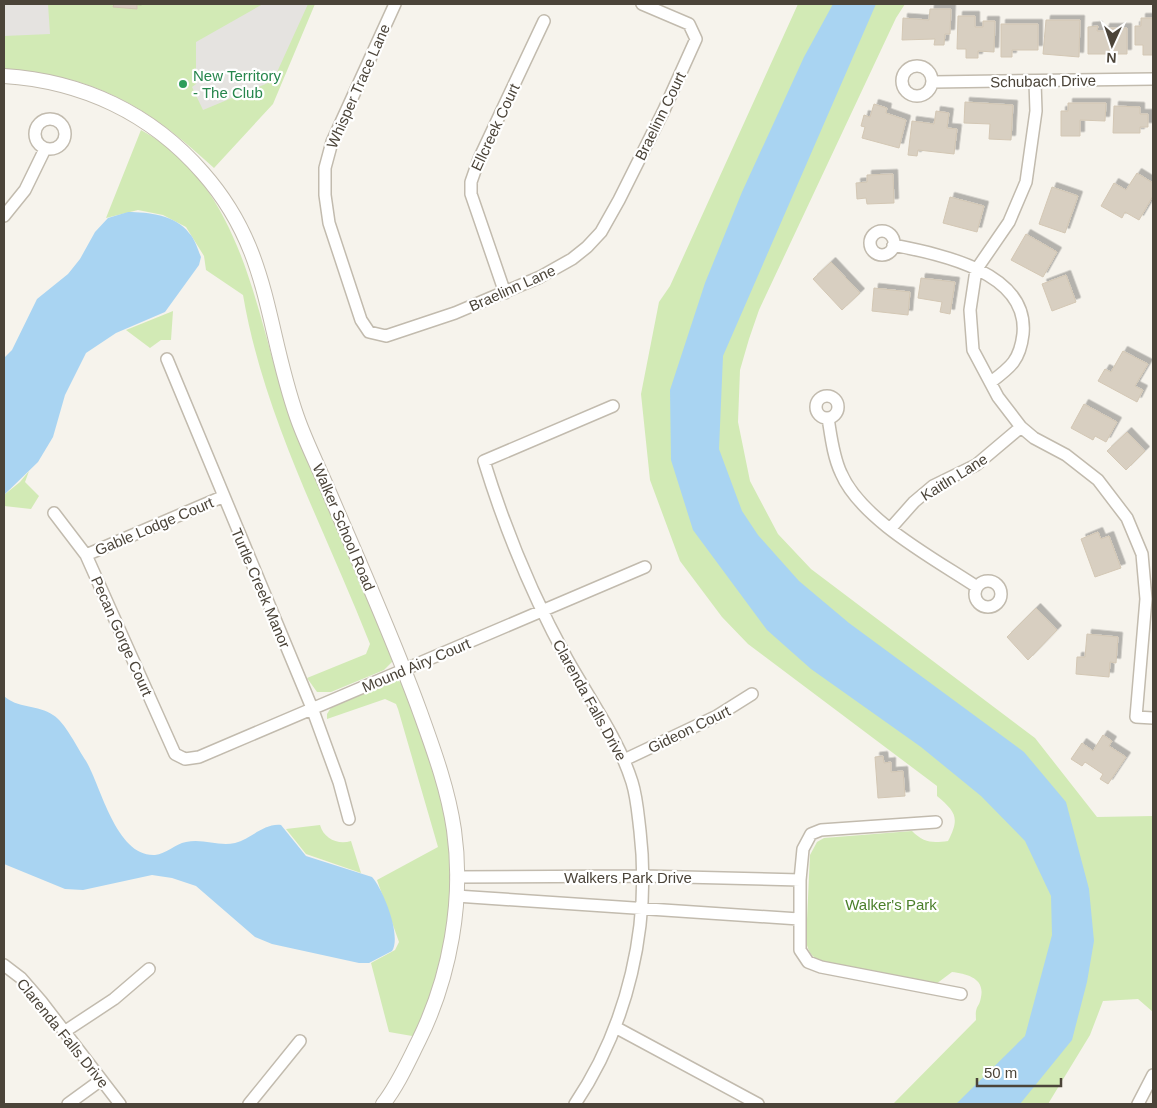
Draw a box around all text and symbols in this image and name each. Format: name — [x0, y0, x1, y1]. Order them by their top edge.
north arrow — [1087, 20, 1137, 70]
street label: Whisper Trace Lane — [323, 21, 393, 151]
text: N — [1106, 50, 1117, 66]
place label: New Territory - The Club — [193, 67, 282, 101]
street label: Braelinn Court — [631, 68, 689, 163]
street label: Schubach Drive — [990, 72, 1096, 90]
marker: New Territory - The Club — [177, 78, 189, 90]
street label: Ellcreek Court — [467, 80, 523, 173]
street label: Braelinn Lane — [466, 261, 558, 315]
street label: Kaitln Lane — [918, 450, 990, 504]
street label: Walker School Road — [310, 461, 378, 593]
street label: Gable Lodge Court — [92, 493, 216, 559]
street label: Turtle Creek Manor — [228, 525, 294, 651]
street label: Pecan Gorge Court — [88, 574, 156, 699]
street label: Mound Airy Court — [359, 634, 473, 695]
street label: Clarenda Falls Drive — [550, 636, 630, 764]
street label: Gideon Court — [645, 701, 734, 756]
street label: Walkers Park Drive — [564, 869, 692, 886]
park label: Walker's Park — [845, 896, 937, 913]
street label: Clarenda Falls Drive — [14, 975, 112, 1091]
scale bar — [977, 1056, 1061, 1088]
text: 50 m — [984, 1064, 1017, 1081]

